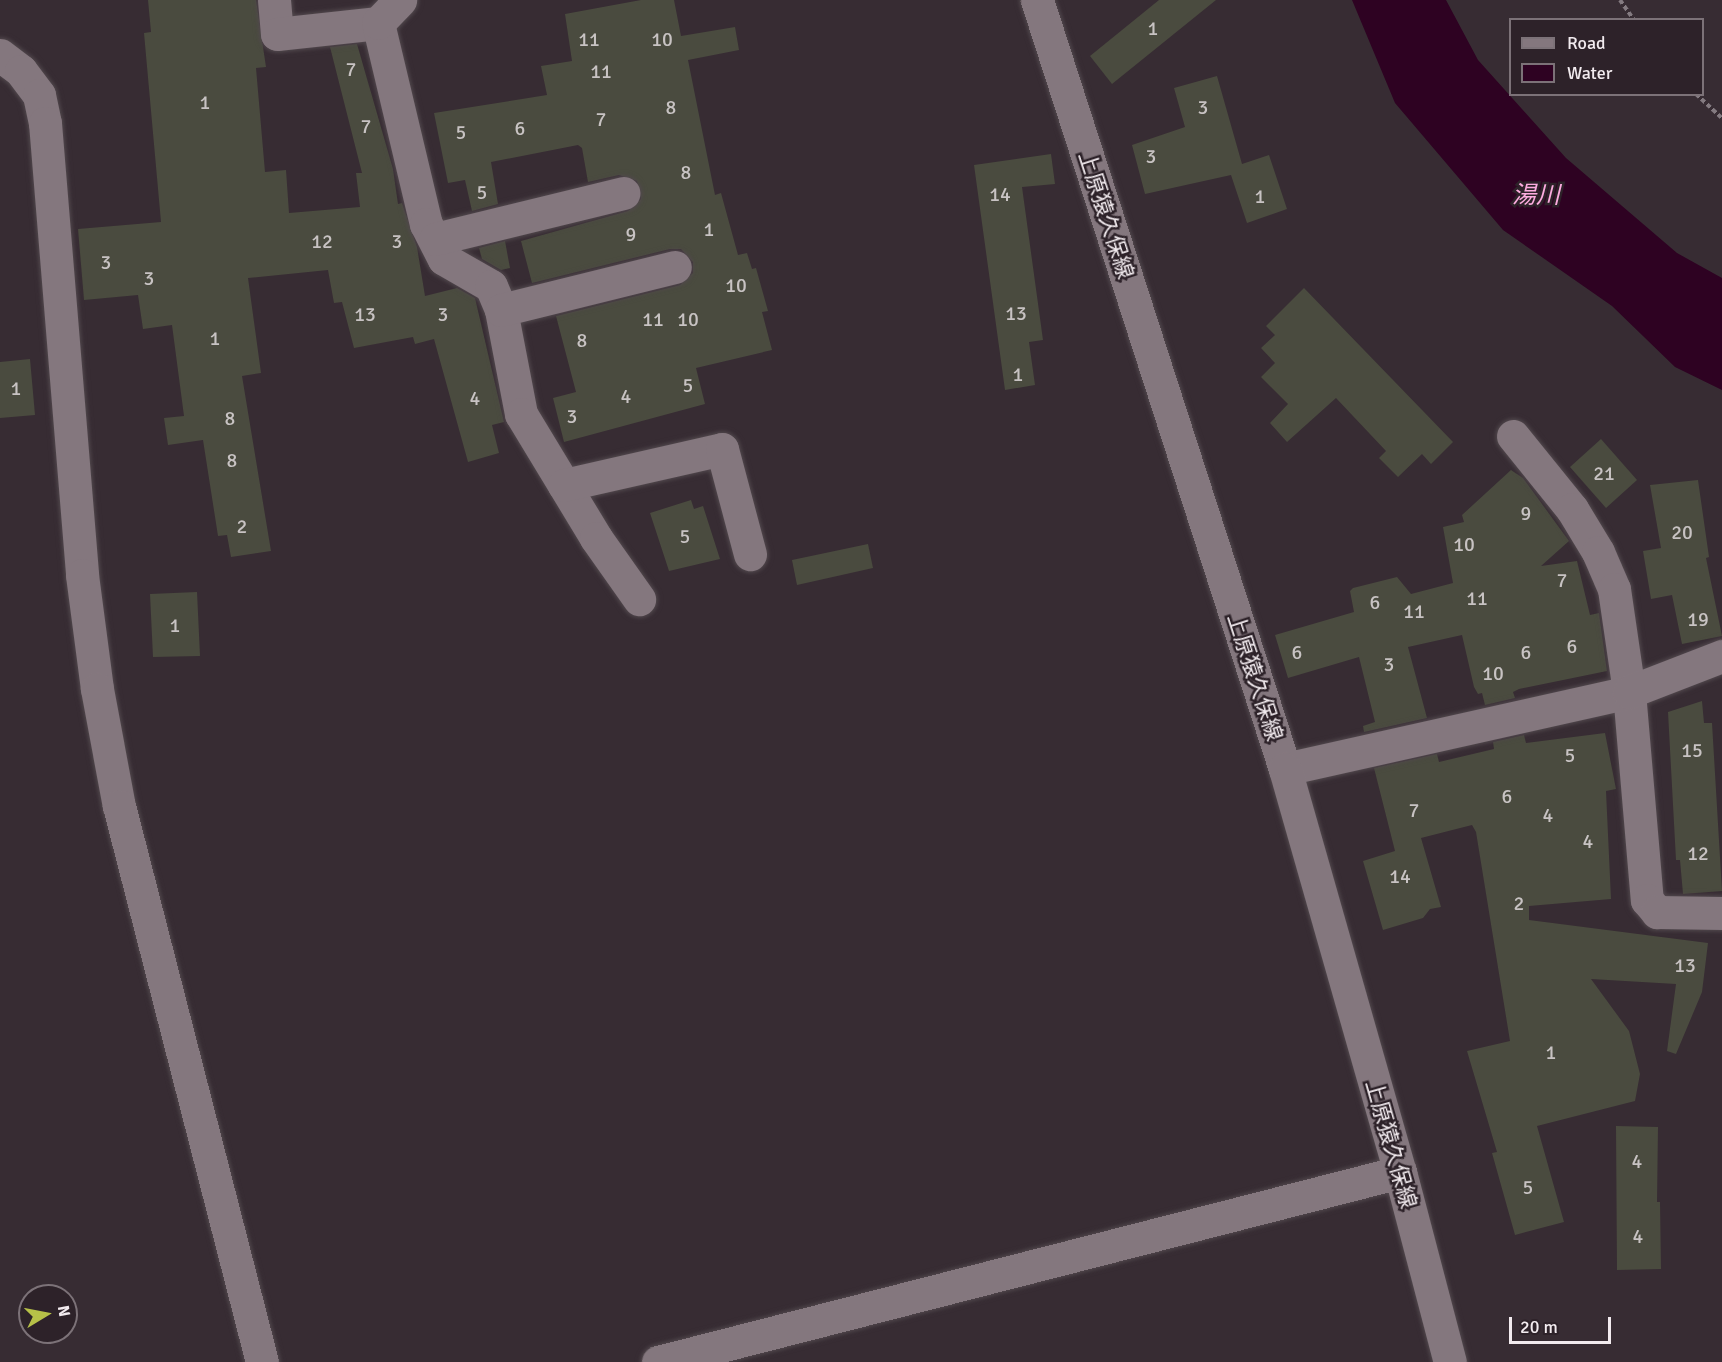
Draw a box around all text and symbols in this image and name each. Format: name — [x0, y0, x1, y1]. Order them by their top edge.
house number: 1 — [1148, 16, 1158, 40]
legend — [1509, 18, 1704, 96]
house number: 11 — [578, 27, 600, 51]
house number: 10 — [651, 27, 673, 51]
text: Road — [1567, 32, 1606, 54]
house number: 7 — [346, 57, 356, 81]
house number: 11 — [590, 59, 612, 83]
text: Water — [1567, 62, 1612, 84]
house number: 1 — [200, 90, 210, 114]
house number: 8 — [666, 95, 676, 119]
house number: 3 — [1198, 95, 1208, 119]
house number: 7 — [596, 107, 606, 131]
house number: 7 — [361, 114, 371, 138]
house number: 6 — [515, 116, 525, 140]
house number: 5 — [456, 120, 466, 144]
house number: 3 — [1146, 144, 1156, 168]
street label: 上原猿久保線 — [1073, 148, 1139, 282]
house number: 8 — [681, 160, 691, 184]
house number: 5 — [477, 180, 487, 204]
house number: 14 — [989, 182, 1011, 206]
water label: 湯川 — [1512, 182, 1560, 210]
house number: 1 — [1255, 184, 1265, 208]
house number: 1 — [704, 217, 714, 241]
house number: 9 — [626, 222, 636, 246]
house number: 12 — [311, 229, 333, 253]
house number: 3 — [392, 229, 402, 253]
house number: 3 — [101, 250, 111, 274]
house number: 3 — [144, 266, 154, 290]
house number: 10 — [725, 273, 747, 297]
house number: 13 — [1005, 301, 1027, 325]
house number: 13 — [354, 302, 376, 326]
house number: 3 — [438, 302, 448, 326]
house number: 11 — [642, 307, 664, 331]
house number: 10 — [677, 307, 699, 331]
house number: 1 — [210, 326, 220, 350]
house number: 8 — [577, 328, 587, 352]
house number: 1 — [1013, 362, 1023, 386]
house number: 5 — [683, 373, 693, 397]
house number: 1 — [11, 376, 21, 400]
house number: 4 — [621, 384, 631, 408]
house number: 4 — [470, 386, 480, 410]
house number: 3 — [567, 404, 577, 428]
house number: 8 — [225, 406, 235, 430]
house number: 8 — [227, 448, 237, 472]
house number: 21 — [1593, 461, 1615, 485]
house number: 9 — [1521, 501, 1531, 525]
house number: 2 — [237, 514, 247, 538]
house number: 20 — [1671, 520, 1693, 544]
house number: 5 — [680, 524, 690, 548]
house number: 10 — [1453, 532, 1475, 556]
house number: 7 — [1557, 568, 1567, 592]
house number: 11 — [1466, 586, 1488, 610]
house number: 6 — [1370, 590, 1380, 614]
house number: 11 — [1403, 599, 1425, 623]
house number: 19 — [1687, 607, 1709, 631]
street label: 上原猿久保線 — [1222, 610, 1288, 744]
house number: 1 — [170, 613, 180, 637]
house number: 6 — [1567, 634, 1577, 658]
house number: 6 — [1292, 640, 1302, 664]
house number: 6 — [1521, 640, 1531, 664]
house number: 3 — [1384, 652, 1394, 676]
house number: 10 — [1482, 661, 1504, 685]
house number: 15 — [1681, 738, 1703, 762]
house number: 5 — [1565, 743, 1575, 767]
house number: 6 — [1502, 784, 1512, 808]
house number: 7 — [1409, 798, 1419, 822]
house number: 4 — [1543, 803, 1553, 827]
house number: 4 — [1583, 829, 1593, 853]
house number: 12 — [1687, 841, 1709, 865]
house number: 14 — [1389, 864, 1411, 888]
house number: 2 — [1514, 891, 1524, 915]
house number: 13 — [1674, 953, 1696, 977]
house number: 1 — [1546, 1040, 1556, 1064]
street label: 上原猿久保線 — [1360, 1077, 1422, 1211]
house number: 4 — [1632, 1149, 1642, 1173]
house number: 5 — [1523, 1175, 1533, 1199]
house number: 4 — [1633, 1224, 1643, 1248]
north arrow — [18, 1284, 78, 1344]
text: N — [53, 1304, 75, 1318]
scale bar — [1512, 1305, 1614, 1343]
text: 20 m — [1520, 1316, 1558, 1338]

